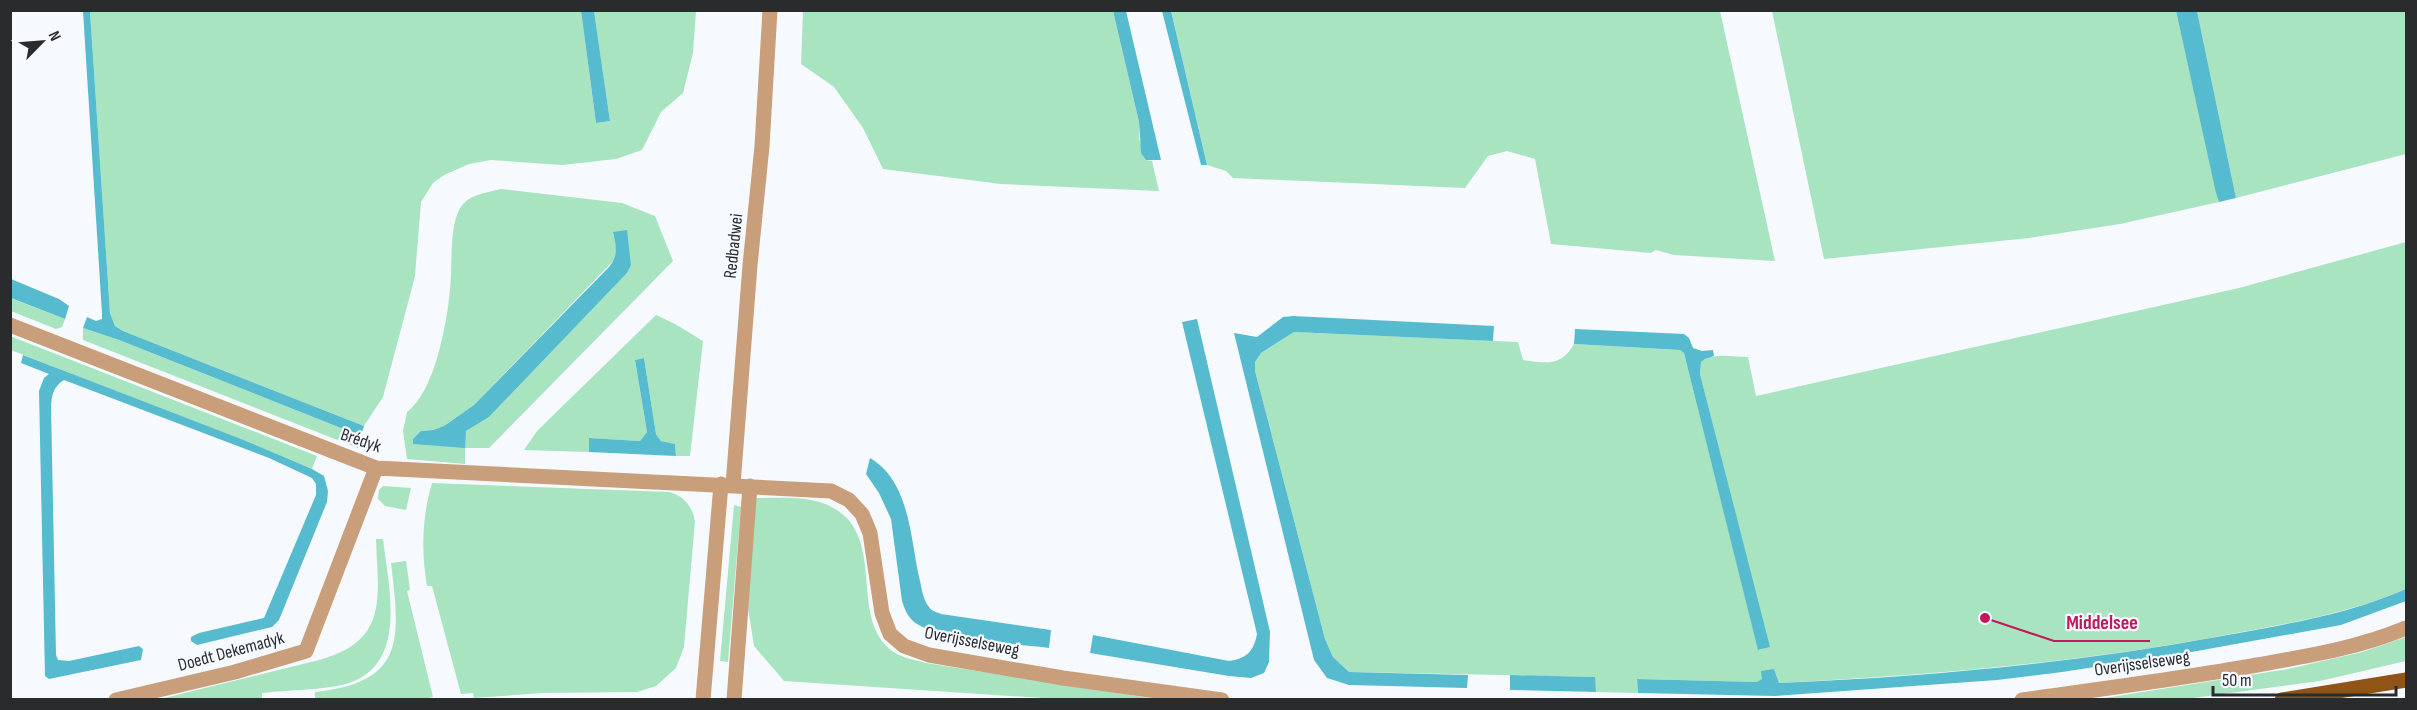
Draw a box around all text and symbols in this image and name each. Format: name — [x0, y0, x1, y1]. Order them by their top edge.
north arrow — [12, 12, 72, 72]
text: N — [44, 28, 65, 44]
street label: Redbadwei — [720, 212, 747, 280]
street label: Brédyk — [338, 424, 384, 457]
callout: Middelsee — [2054, 603, 2150, 641]
text: Middelsee — [2066, 611, 2138, 635]
street label: Overijsselseweg — [923, 622, 1021, 661]
street label: Doedt Dekemadyk — [176, 627, 287, 676]
street label: Overijsselseweg — [2093, 646, 2191, 681]
scale bar — [2213, 659, 2396, 697]
text: 50 m — [2222, 670, 2252, 691]

